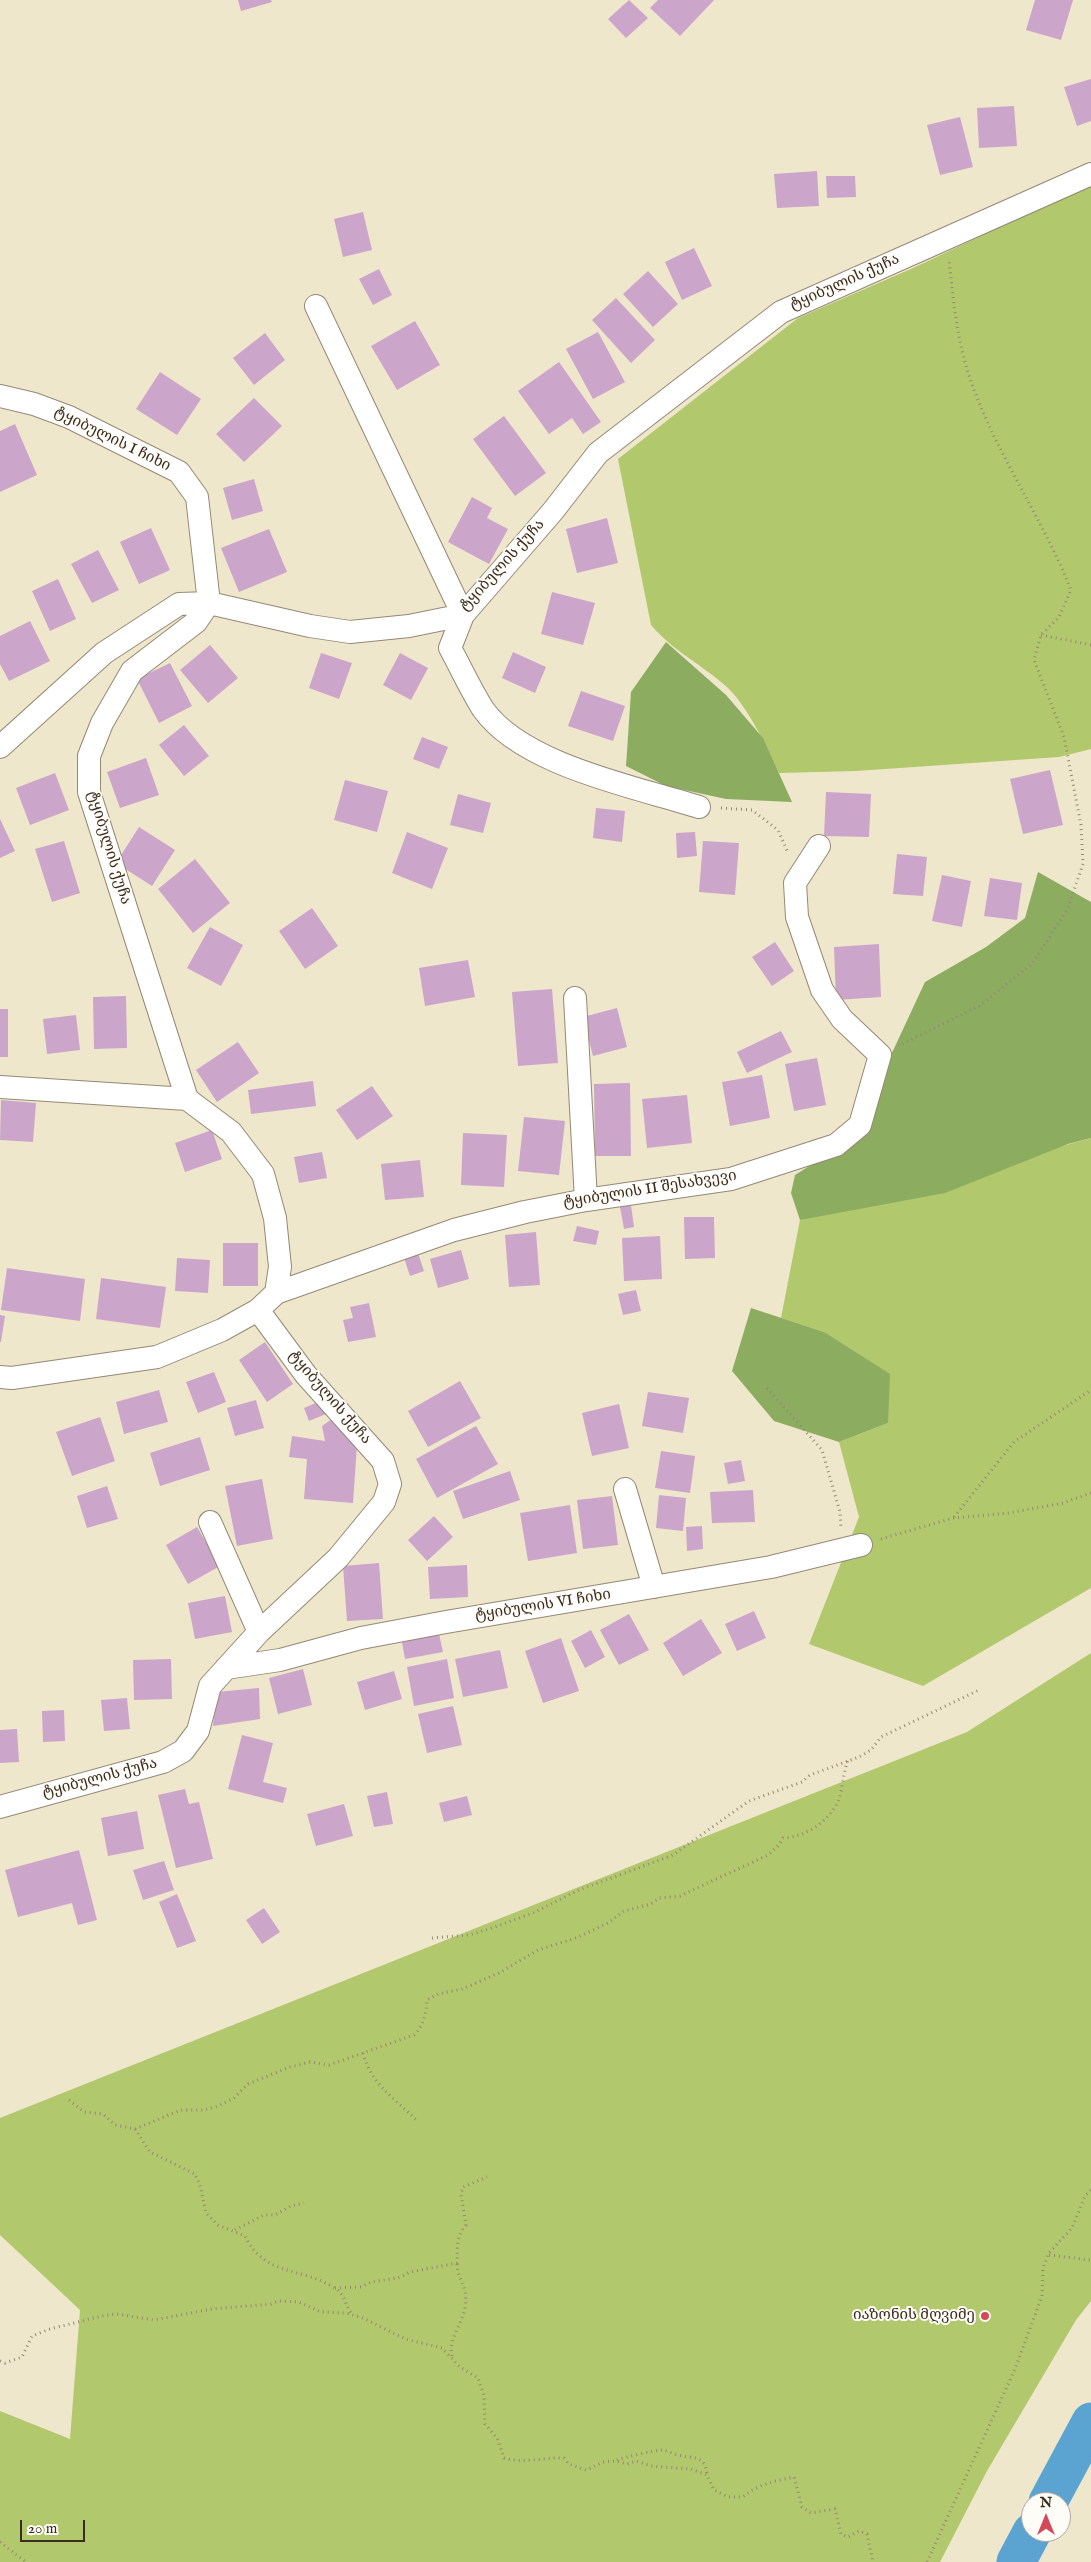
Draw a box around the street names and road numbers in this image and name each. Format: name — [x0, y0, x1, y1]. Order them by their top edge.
street label: ტყიბულის ქუჩა — [787, 251, 903, 315]
street label: ტყიბულის I ჩიხი — [51, 404, 173, 476]
street label: ტყიბულის ქუჩა — [457, 516, 549, 616]
street label: ტყიბულის ქუჩა — [82, 789, 134, 907]
street label: ტყიბულის II შესახვევი — [562, 1167, 738, 1213]
street label: ტყიბულის ქუჩა — [284, 1348, 374, 1448]
street label: ტყიბულის VI ჩიხი — [474, 1586, 612, 1626]
street label: ტყიბულის ქუჩა — [41, 1755, 159, 1803]

